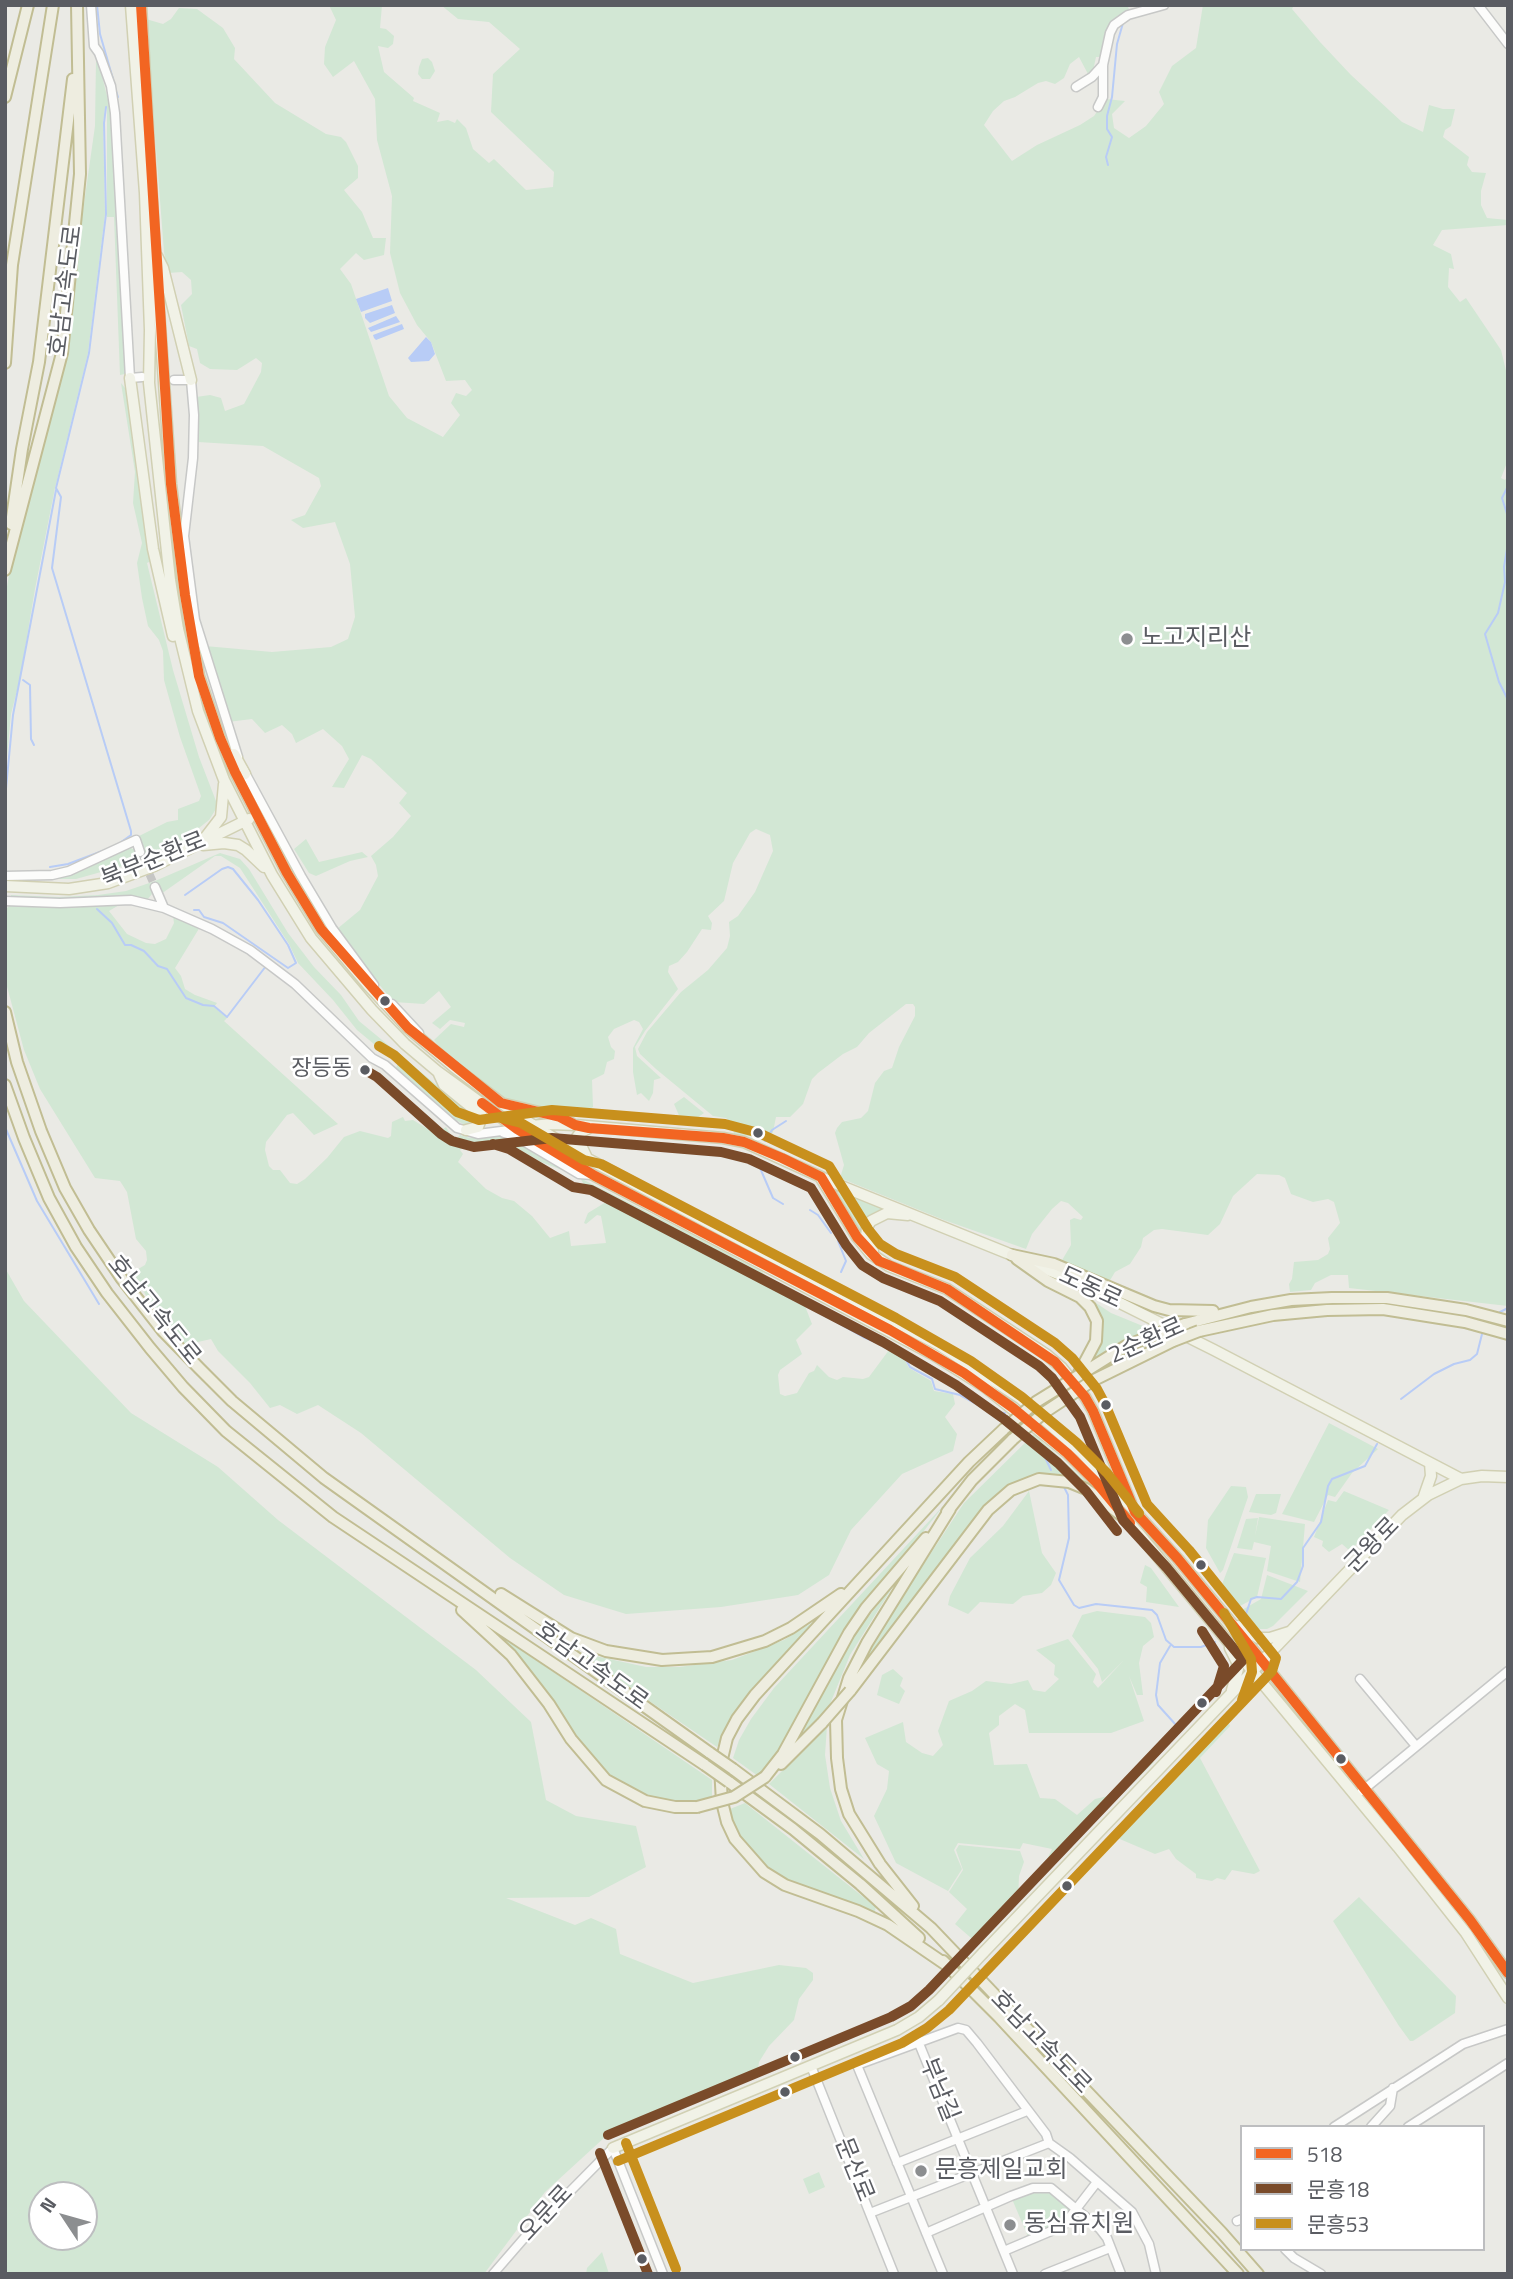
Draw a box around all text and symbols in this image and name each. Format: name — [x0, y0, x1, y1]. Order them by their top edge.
street label: 호남고속도로 — [45, 223, 89, 359]
place label: 노고지리산 — [1141, 625, 1251, 653]
marker: 노고지리산 — [1119, 631, 1135, 647]
street label: 북부순환로 — [97, 827, 211, 895]
unlabelled marker — [378, 994, 392, 1008]
place label: 장등동 — [291, 1057, 352, 1083]
marker: 장등동 — [358, 1063, 372, 1077]
unlabelled marker — [751, 1126, 765, 1140]
street label: 호남고속도로 — [100, 1250, 206, 1372]
street label: 도동로 — [1054, 1262, 1126, 1316]
street label: 2순환로 — [1105, 1313, 1189, 1371]
unlabelled marker — [1099, 1398, 1113, 1412]
street label: 군왕로 — [1340, 1512, 1406, 1580]
unlabelled marker — [1194, 1558, 1208, 1572]
street label: 호남고속도로 — [529, 1616, 653, 1718]
unlabelled marker — [1195, 1696, 1209, 1710]
unlabelled marker — [1334, 1752, 1348, 1766]
unlabelled marker — [1060, 1879, 1074, 1893]
street label: 호남고속도로 — [984, 1985, 1096, 2101]
unlabelled marker — [788, 2050, 802, 2064]
street label: 부남길 — [912, 2054, 964, 2126]
unlabelled marker — [778, 2085, 792, 2099]
legend — [1240, 2125, 1485, 2251]
street label: 문산로 — [827, 2134, 879, 2206]
text: 518 — [1307, 2138, 1342, 2170]
place label: 문흥제일교회 — [935, 2157, 1067, 2185]
marker: 문흥제일교회 — [913, 2163, 929, 2179]
text: 문흥18 — [1307, 2173, 1369, 2205]
street label: 오문로 — [514, 2180, 580, 2248]
north arrow — [28, 2181, 98, 2251]
text: N — [32, 2191, 63, 2218]
text: 문흥53 — [1307, 2208, 1369, 2240]
place label: 동심유치원 — [1024, 2211, 1134, 2239]
marker: 동심유치원 — [1002, 2217, 1018, 2233]
unlabelled marker — [635, 2252, 649, 2266]

